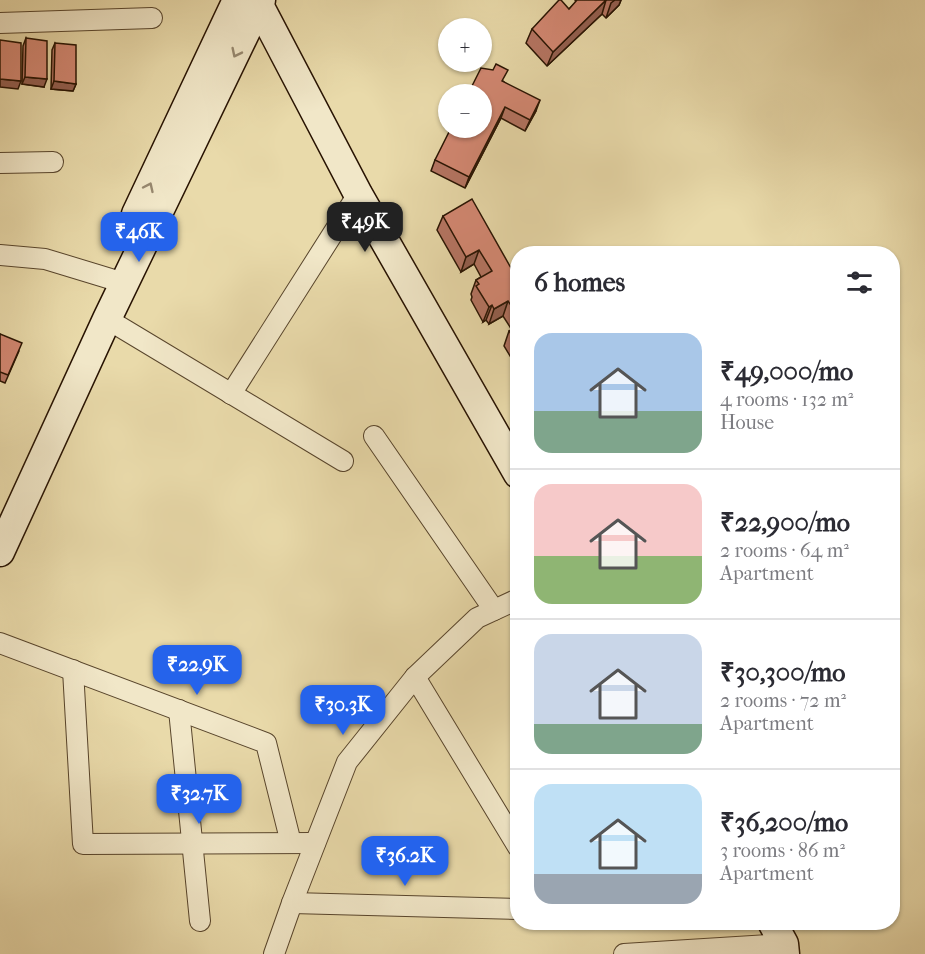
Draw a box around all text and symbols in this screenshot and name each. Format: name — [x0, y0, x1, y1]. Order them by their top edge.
map controls — [438, 18, 492, 138]
button: + — [438, 18, 492, 72]
one-way arrow — [232, 46, 244, 57]
button: − — [438, 84, 492, 138]
one-way arrow — [141, 183, 153, 194]
pin: ₹49K — [329, 202, 401, 253]
text: ₹49K — [341, 210, 389, 233]
pin: ₹46K — [103, 212, 175, 263]
text: ₹46K — [115, 220, 163, 243]
icon: filters — [843, 266, 876, 299]
text: 6 homes — [534, 267, 625, 298]
text: ₹49,000/mo — [720, 356, 853, 387]
icon: home — [582, 357, 654, 429]
text: 4 rooms · 132 m² — [720, 388, 853, 411]
text: House — [720, 411, 774, 434]
text: ₹22,900/mo — [720, 507, 850, 538]
icon: home — [582, 508, 654, 580]
text: 2 rooms · 64 m² — [720, 539, 849, 562]
text: Apartment — [720, 562, 814, 585]
pin: ₹22.9K — [148, 645, 246, 696]
text: ₹22.9K — [167, 653, 227, 676]
text: ₹30,300/mo — [720, 657, 846, 688]
icon: home — [582, 658, 654, 730]
pin: ₹30.3K — [294, 685, 392, 736]
text: 2 rooms · 72 m² — [720, 689, 846, 712]
text: ₹30.3K — [314, 693, 372, 716]
text: Apartment — [720, 712, 814, 735]
pin: ₹32.7K — [150, 774, 248, 825]
text: ₹32.7K — [171, 782, 227, 805]
text: ₹36,200/mo — [720, 807, 848, 838]
icon: home — [582, 808, 654, 880]
pin: ₹36.2K — [356, 836, 454, 887]
text: 3 rooms · 86 m² — [720, 839, 845, 862]
text: ₹36.2K — [375, 844, 435, 867]
text: Apartment — [720, 862, 814, 885]

